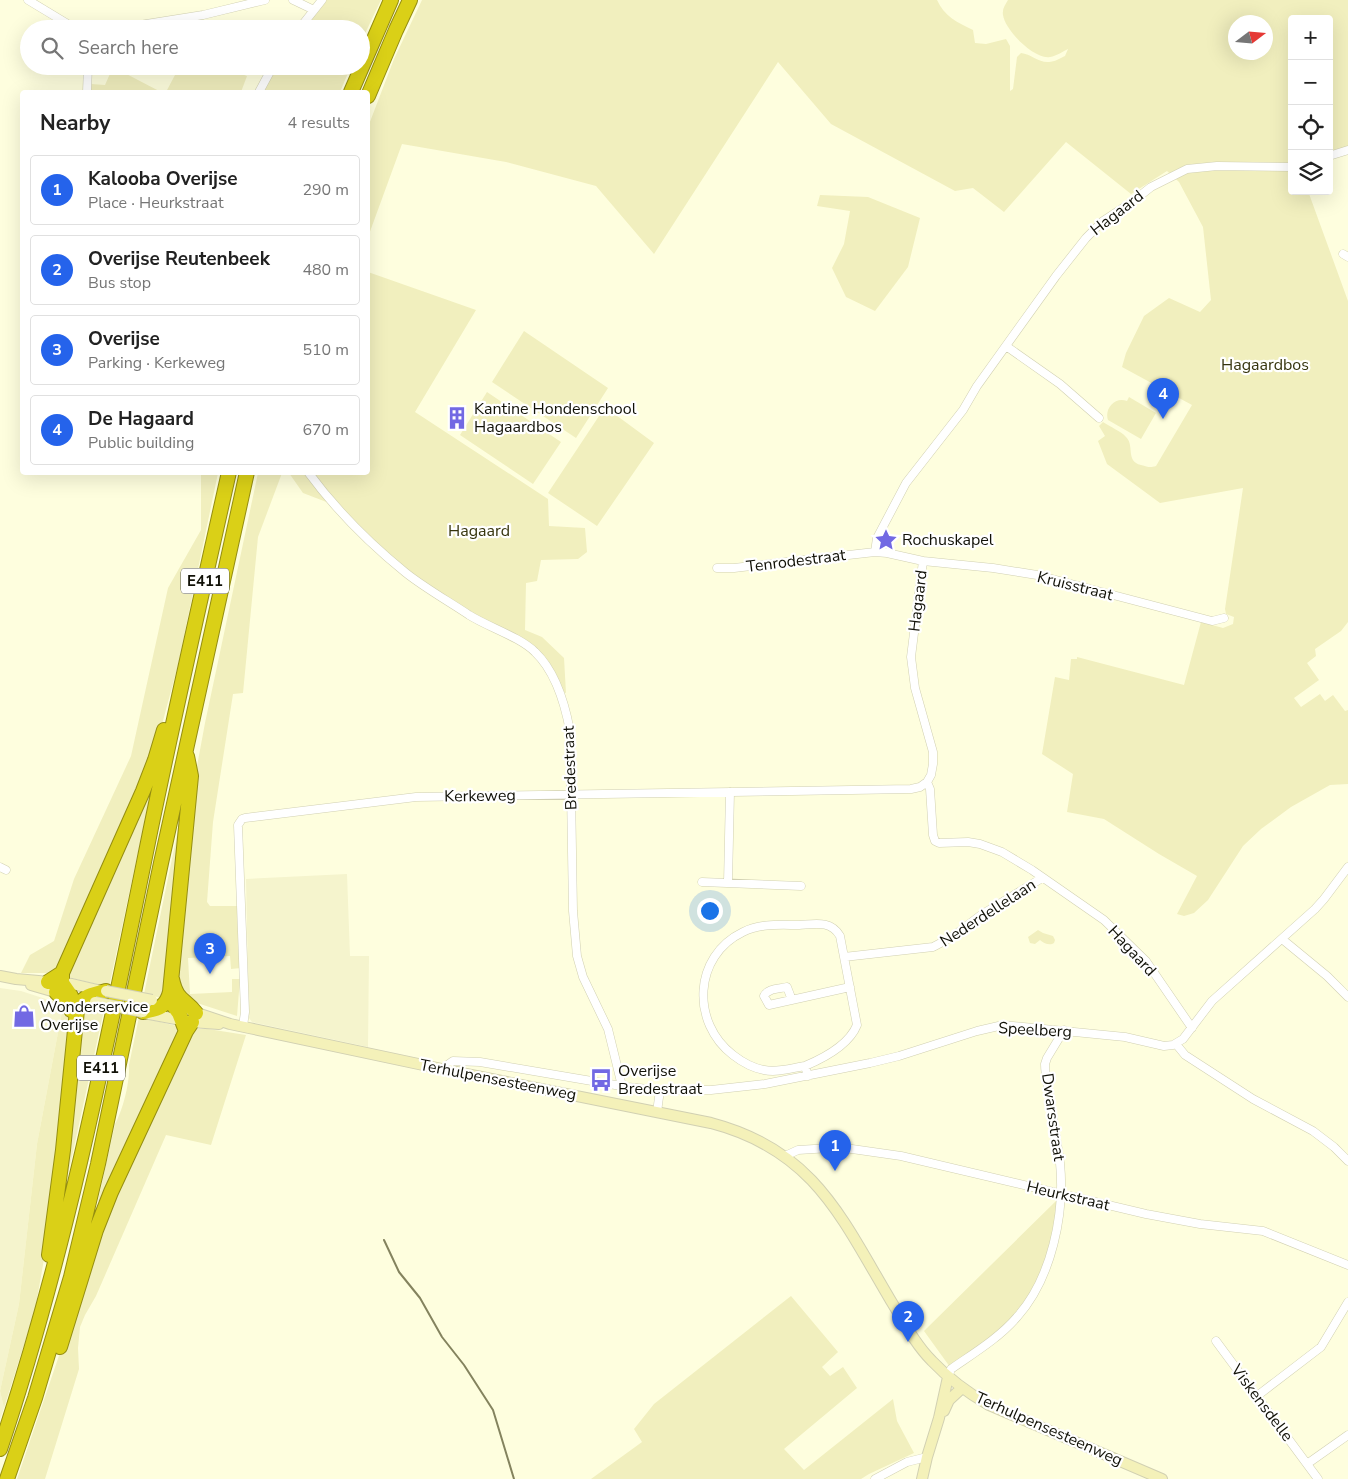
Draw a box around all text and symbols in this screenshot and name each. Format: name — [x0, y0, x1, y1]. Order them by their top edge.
north arrow — [1228, 15, 1273, 60]
map controls — [1288, 15, 1333, 195]
button: + — [1288, 15, 1333, 60]
search box — [20, 20, 370, 75]
icon: search — [38, 34, 66, 62]
text: Search here — [78, 35, 179, 61]
button: − — [1288, 60, 1333, 105]
button: locate — [1288, 105, 1333, 150]
text: Nearby — [40, 109, 110, 137]
text: 4 results — [288, 112, 350, 134]
button: layers — [1288, 150, 1333, 195]
text: Kalooba Overijse — [88, 166, 238, 192]
text: 1 — [52, 179, 62, 201]
text: 290 m — [302, 179, 349, 201]
street label: Hagaard — [1086, 185, 1148, 241]
text: Place · Heurkstraat — [88, 192, 224, 214]
text: Overijse Reutenbeek — [88, 246, 270, 272]
text: 2 — [52, 259, 62, 281]
text: 480 m — [302, 259, 349, 281]
text: Bus stop — [88, 272, 151, 294]
text: Overijse — [88, 326, 160, 352]
text: 3 — [52, 339, 62, 361]
text: 510 m — [302, 339, 349, 361]
text: Parking · Kerkeweg — [88, 352, 226, 374]
park label: Hagaardbos — [1221, 354, 1309, 376]
pin: 4 — [1147, 378, 1179, 419]
place label: Kantine Hondenschool Hagaardbos — [474, 398, 637, 438]
building icon: Kantine Hondenschool Hagaardbos — [444, 405, 470, 431]
text: De Hagaard — [88, 406, 194, 432]
text: 4 — [52, 419, 62, 441]
text: 670 m — [302, 419, 349, 441]
text: Public building — [88, 432, 194, 454]
park label: Hagaard — [448, 520, 510, 542]
place icon: Rochuskapel — [873, 527, 899, 553]
place label: Rochuskapel — [902, 529, 994, 551]
street label: Tenrodestraat — [745, 544, 847, 578]
street label: Kruisstraat — [1035, 566, 1116, 606]
road number: E411 — [181, 568, 229, 594]
street label: Hagaard — [903, 569, 933, 633]
street label: Bredestraat — [558, 725, 582, 810]
street label: Kerkeweg — [444, 784, 516, 808]
street label: Nederdellelaan — [936, 874, 1040, 952]
your location — [697, 898, 723, 924]
street label: Hagaard — [1103, 921, 1161, 981]
pin: 3 — [194, 933, 226, 974]
place label: Wonderservice Overijse — [40, 996, 148, 1036]
shop icon: Wonderservice Overijse — [11, 1003, 37, 1029]
street label: Speelberg — [998, 1017, 1072, 1043]
street label: Terhulpensesteenweg — [418, 1054, 578, 1106]
road number: E411 — [77, 1056, 125, 1080]
place label: Overijse Bredestraat — [618, 1060, 703, 1100]
bus stop icon: Overijse Bredestraat — [588, 1067, 614, 1093]
street label: Dwarsstraat — [1036, 1072, 1070, 1163]
pin: 1 — [819, 1130, 851, 1171]
street label: Heurkstraat — [1024, 1176, 1112, 1216]
pin: 2 — [892, 1301, 924, 1342]
street label: Viskensdelle — [1225, 1359, 1298, 1446]
street label: Terhulpensesteenweg — [972, 1387, 1126, 1471]

